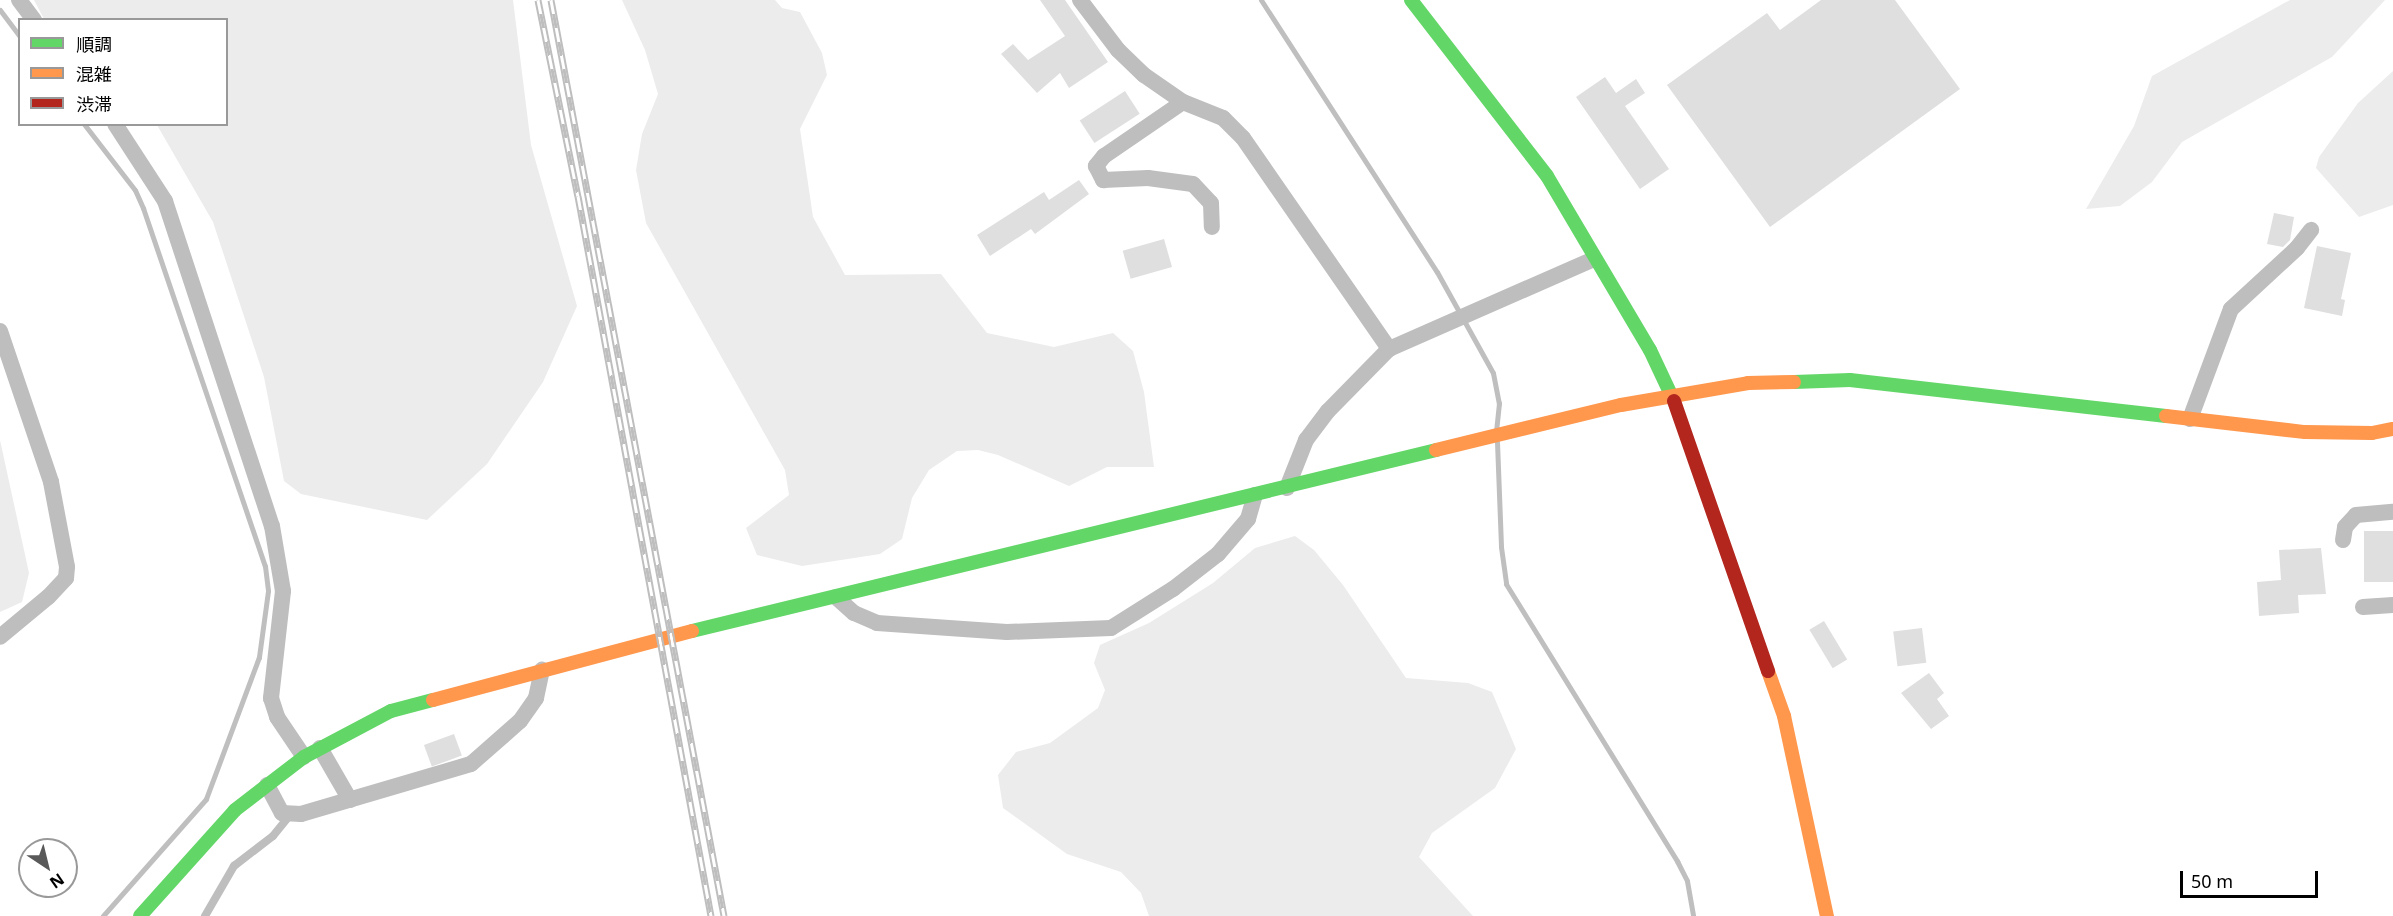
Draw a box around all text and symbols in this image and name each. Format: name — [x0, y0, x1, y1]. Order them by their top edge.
legend — [18, 18, 228, 126]
text: 順調 — [76, 32, 112, 56]
text: 混雑 — [76, 62, 112, 86]
text: 渋滞 — [76, 92, 112, 116]
north arrow — [18, 838, 78, 898]
scale bar — [2183, 859, 2321, 897]
text: N — [46, 868, 69, 894]
text: 50 m — [2191, 869, 2233, 893]

